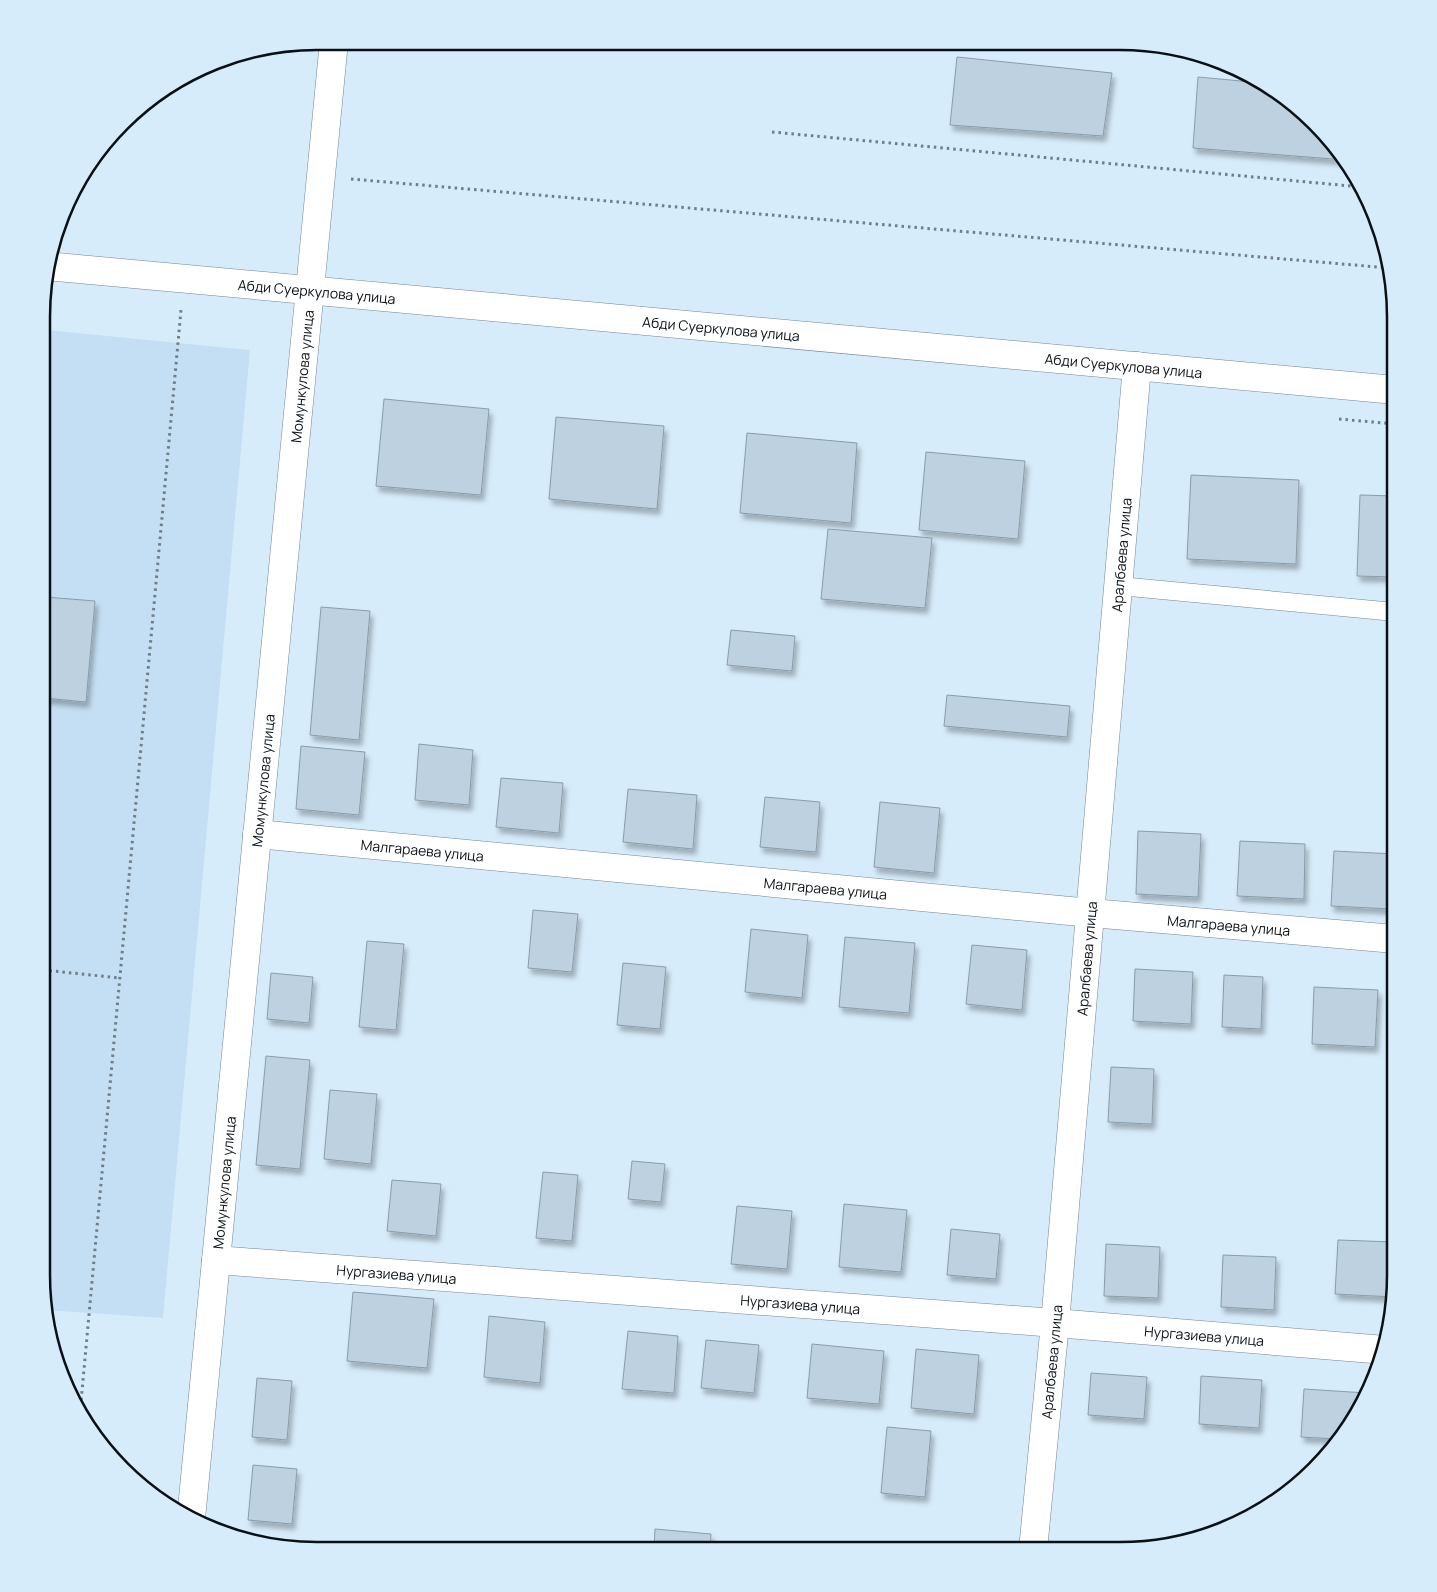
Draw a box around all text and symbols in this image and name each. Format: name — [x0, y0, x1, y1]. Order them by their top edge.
street label: Абди Суеркулова улица — [237, 274, 396, 308]
street label: Момункулова улица — [286, 309, 317, 444]
street label: Абди Суеркулова улица — [642, 311, 801, 345]
street label: Абди Суеркулова улица — [1044, 348, 1203, 382]
street label: Аралбаева улица — [1106, 497, 1135, 613]
street label: Момункулова улица — [247, 713, 278, 848]
street label: Малгараева улица — [360, 834, 485, 865]
street label: Малгараева улица — [763, 873, 888, 903]
street label: Аралбаева улица — [1072, 900, 1101, 1016]
street label: Малгараева улица — [1166, 910, 1291, 940]
street label: Момункулова улица — [208, 1115, 239, 1250]
street label: Нургазиева улица — [336, 1260, 457, 1288]
street label: Нургазиева улица — [740, 1290, 861, 1318]
street label: Аралбаева улица — [1036, 1304, 1066, 1420]
street label: Нургазиева улица — [1143, 1321, 1265, 1350]

